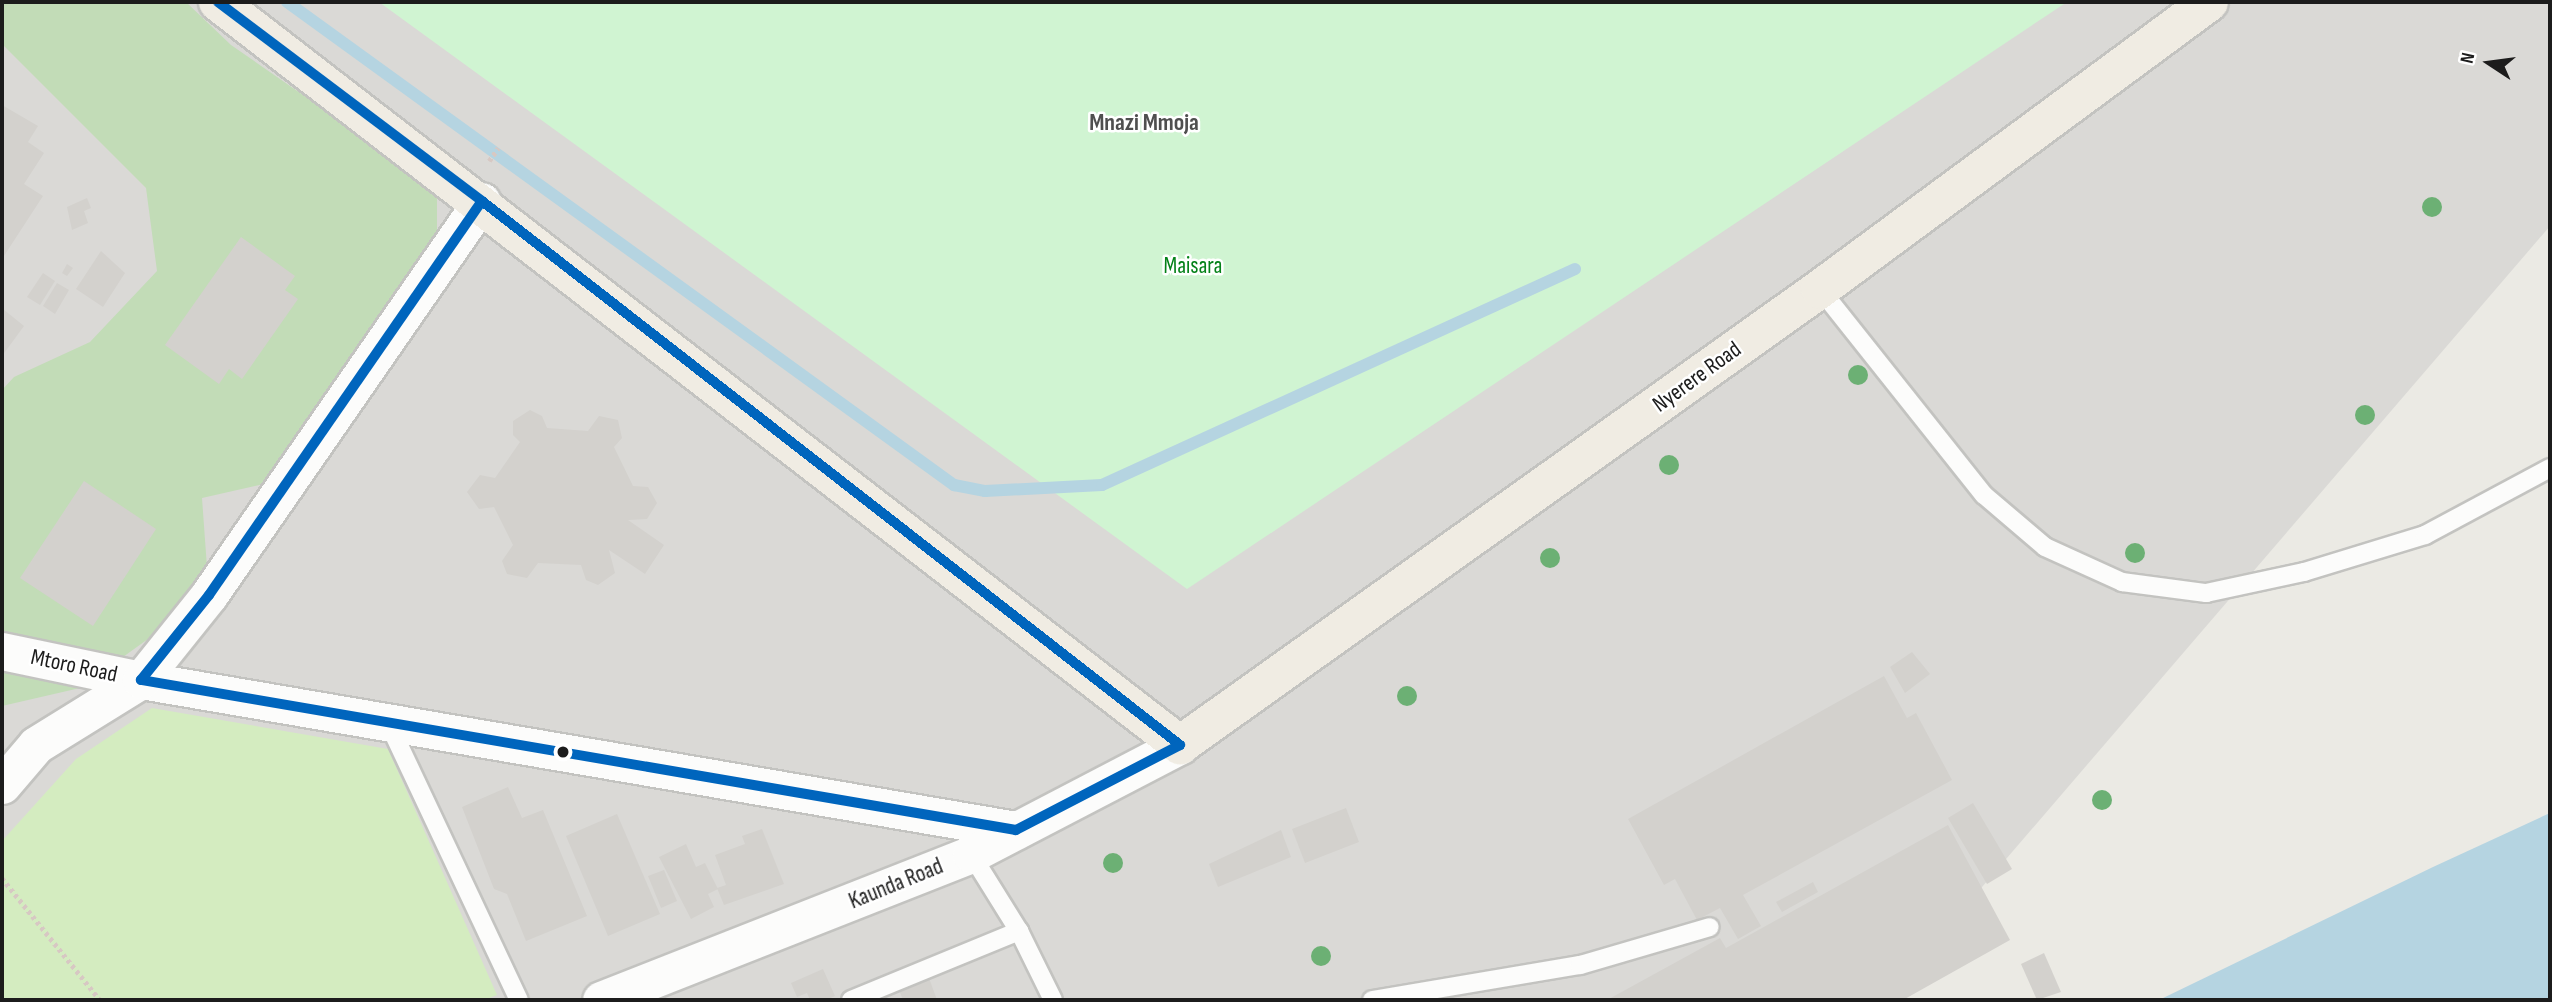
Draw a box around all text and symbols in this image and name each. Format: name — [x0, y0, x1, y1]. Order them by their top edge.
north arrow — [2454, 28, 2524, 98]
text: N — [2456, 51, 2480, 66]
district label: Mnazi Mmoja — [1089, 109, 1199, 137]
park label: Maisara — [1164, 252, 1222, 280]
street label: Nyerere Road — [1647, 336, 1747, 418]
street label: Mtoro Road — [28, 643, 120, 689]
unlabelled marker — [556, 745, 570, 759]
street label: Kaunda Road — [845, 853, 947, 915]

